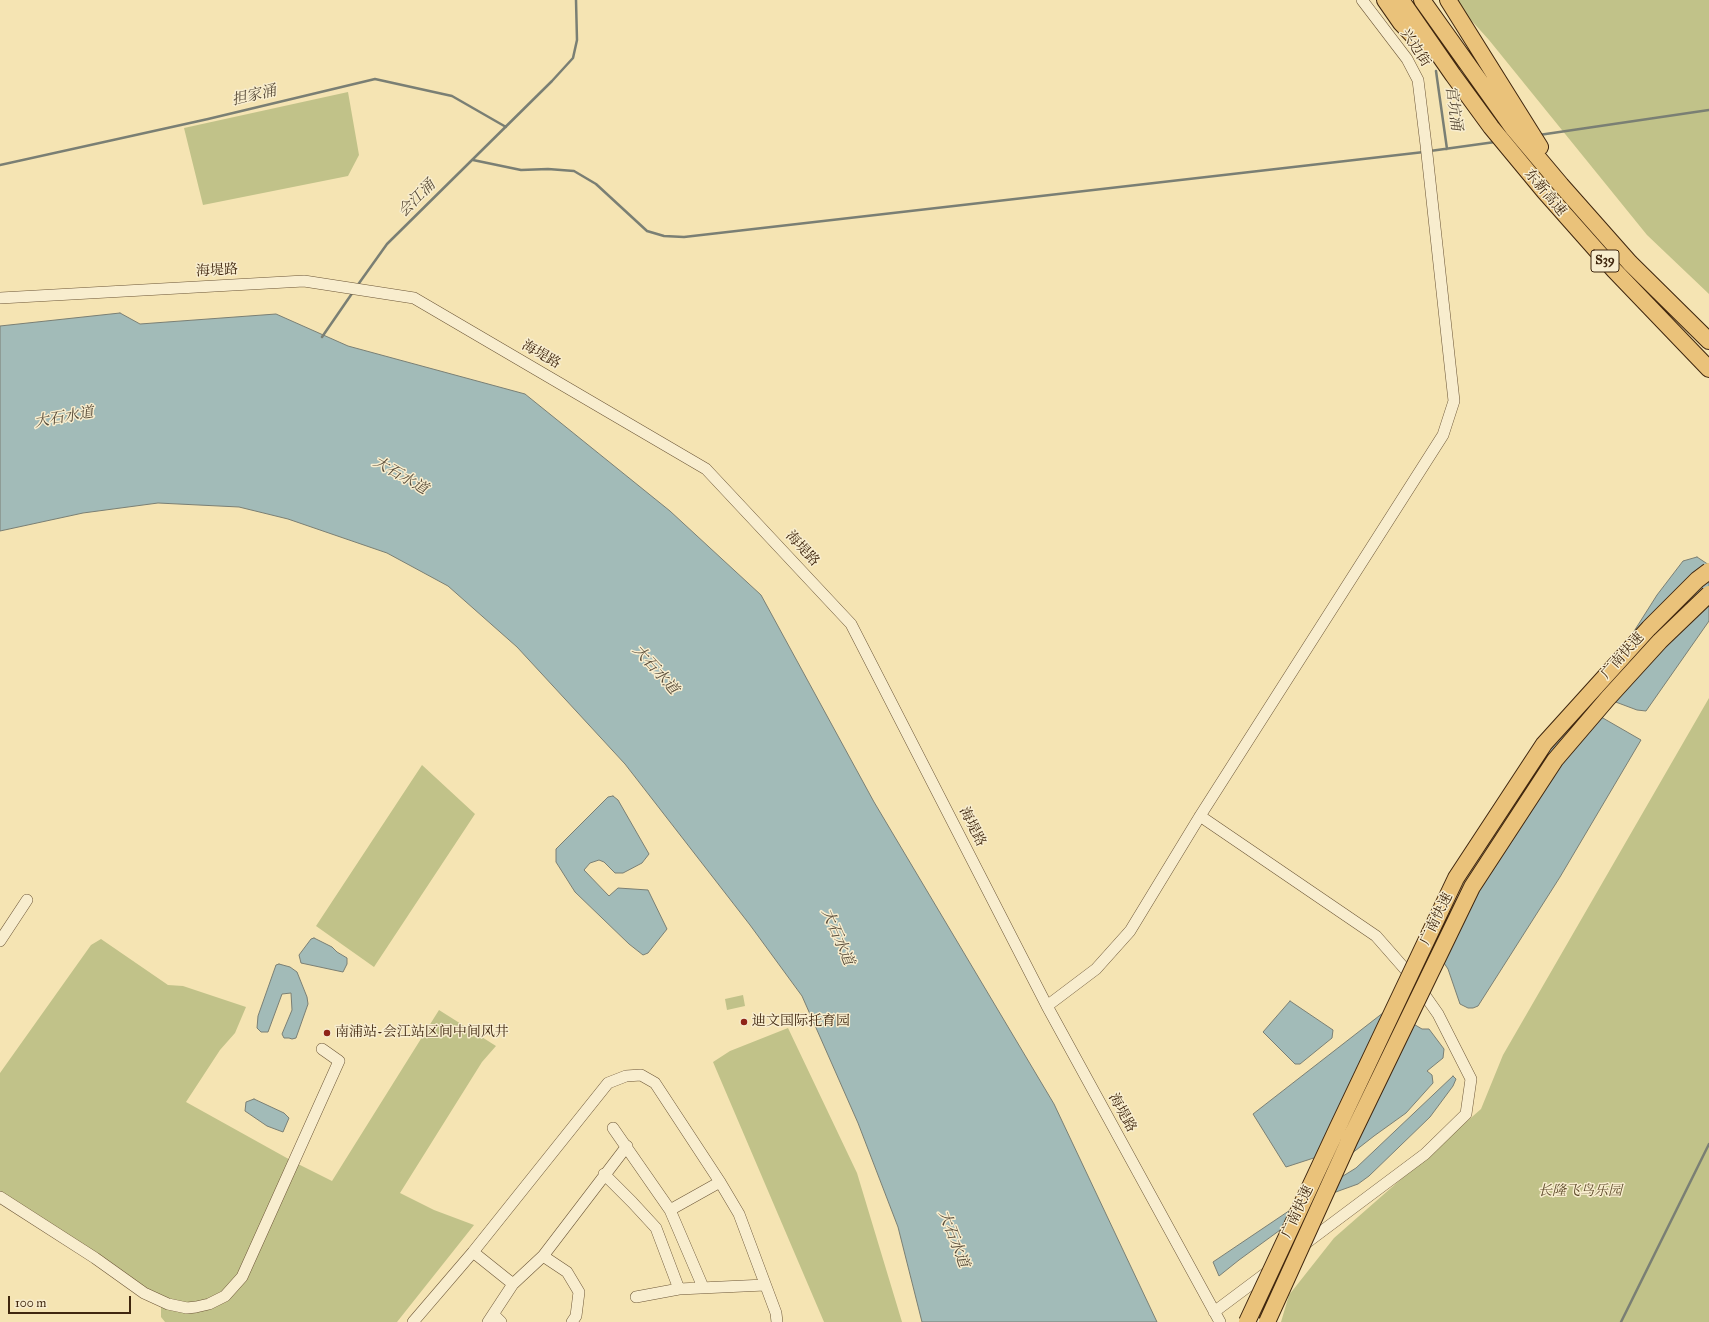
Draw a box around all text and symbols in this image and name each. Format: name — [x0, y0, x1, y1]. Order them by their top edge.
street label: 兴边街 — [1397, 26, 1433, 70]
water label: 担家涌 — [230, 82, 278, 110]
water label: 官坑涌 — [1441, 84, 1465, 132]
street label: 东新高速 — [1521, 166, 1569, 220]
water label: 会江涌 — [395, 177, 439, 221]
road number: S39 — [1591, 250, 1619, 272]
street label: 海堤路 — [196, 262, 238, 280]
street label: 海堤路 — [519, 337, 563, 373]
water label: 大石水道 — [33, 404, 95, 432]
water label: 大石水道 — [370, 453, 430, 499]
street label: 海堤路 — [782, 528, 822, 570]
street label: 广南快速 — [1598, 630, 1648, 682]
water label: 大石水道 — [628, 642, 682, 698]
street label: 海堤路 — [955, 804, 989, 850]
street label: 广南快速 — [1417, 890, 1457, 948]
water label: 大石水道 — [817, 906, 857, 968]
place label: 迪文国际托育园 — [752, 1014, 850, 1030]
marker: 迪文国际托育园 — [739, 1017, 749, 1027]
place label: 南浦站-会江站区间中间风井 — [335, 1025, 509, 1041]
marker: 南浦站-会江站区间中间风井 — [322, 1028, 332, 1038]
street label: 海堤路 — [1104, 1091, 1140, 1135]
street label: 广南快速 — [1279, 1183, 1317, 1241]
park label: 长隆飞鸟乐园 — [1538, 1184, 1622, 1200]
water label: 大石水道 — [934, 1208, 972, 1270]
scale bar — [10, 1288, 133, 1314]
text: 100 m — [15, 1296, 46, 1310]

